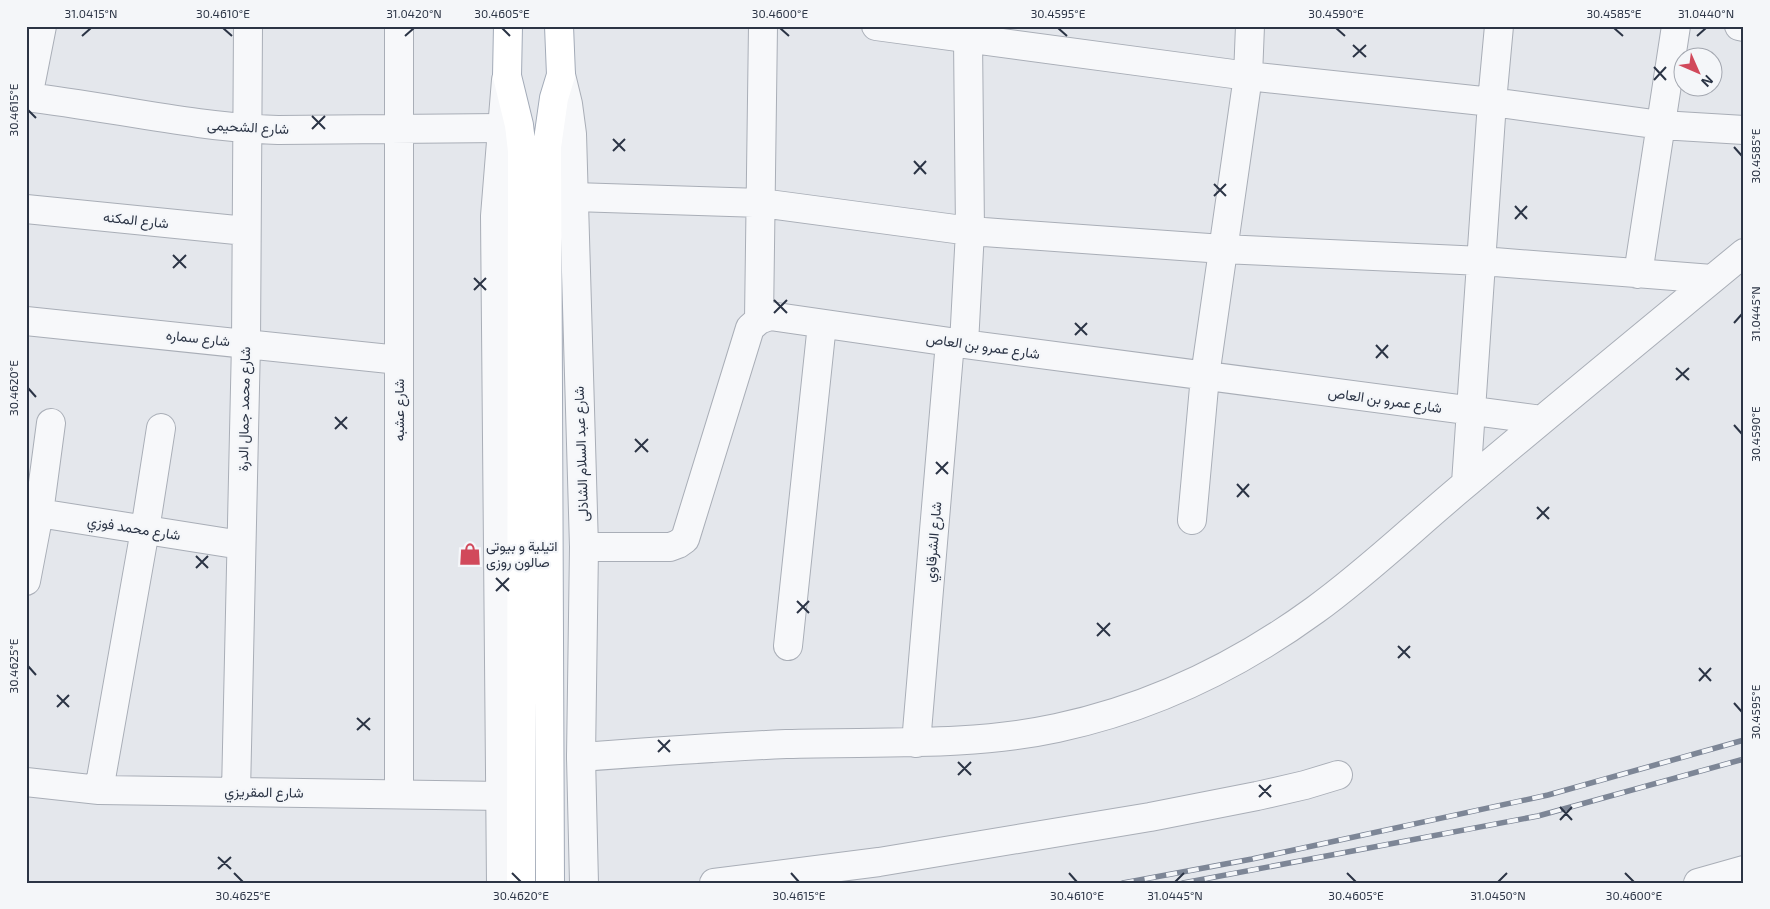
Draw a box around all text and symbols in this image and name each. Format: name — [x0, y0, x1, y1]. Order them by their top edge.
text: 31.0415°N — [65, 6, 117, 20]
text: 30.4610°E — [196, 6, 250, 20]
text: 31.0420°N — [386, 6, 442, 20]
text: 30.4605°E — [474, 6, 530, 20]
text: 30.4600°E — [752, 6, 808, 20]
text: 30.4595°E — [1031, 6, 1086, 20]
text: 30.4590°E — [1308, 6, 1364, 20]
text: 30.4585°E — [1586, 6, 1642, 20]
text: 31.0440°N — [1678, 6, 1734, 20]
north arrow — [1672, 48, 1722, 98]
text: N — [1698, 72, 1717, 91]
text: 30.4615°E — [6, 83, 20, 137]
street label: شارع الشحيمى — [206, 116, 290, 140]
text: 30.4585°E — [1748, 128, 1762, 184]
street label: شارع المكنه — [102, 208, 170, 234]
text: 31.0445°N — [1748, 286, 1762, 342]
street label: شارع سماره — [165, 326, 231, 352]
street label: شارع عمرو بن العاص — [925, 329, 1041, 365]
street label: شارع محمد جمال الدرة — [234, 346, 256, 472]
text: 30.4620°E — [6, 360, 20, 416]
street label: شارع عشبه — [390, 379, 410, 441]
street label: شارع عمرو بن العاص — [1327, 383, 1443, 419]
street label: شارع عبد السلام الشاذلى — [570, 386, 594, 522]
text: 30.4590°E — [1748, 406, 1762, 462]
street label: شارع الشرقاوي — [921, 501, 948, 583]
street label: شارع محمد فوزي — [86, 512, 182, 547]
place label: اتيلية و بيوتى صالون روزى — [486, 537, 557, 571]
shop icon: اتيلية و بيوتى صالون روزى — [457, 541, 483, 567]
text: 30.4625°E — [6, 638, 20, 694]
text: 30.4595°E — [1748, 684, 1762, 739]
street label: شارع المقريزي — [224, 782, 304, 805]
text: 30.4625°E — [215, 888, 271, 902]
text: 30.4620°E — [493, 888, 549, 902]
text: 30.4615°E — [772, 888, 826, 902]
text: 30.4610°E — [1050, 888, 1104, 902]
text: 31.0445°N — [1147, 888, 1203, 902]
text: 30.4605°E — [1328, 888, 1384, 902]
text: 31.0450°N — [1470, 888, 1526, 902]
text: 30.4600°E — [1606, 888, 1662, 902]

